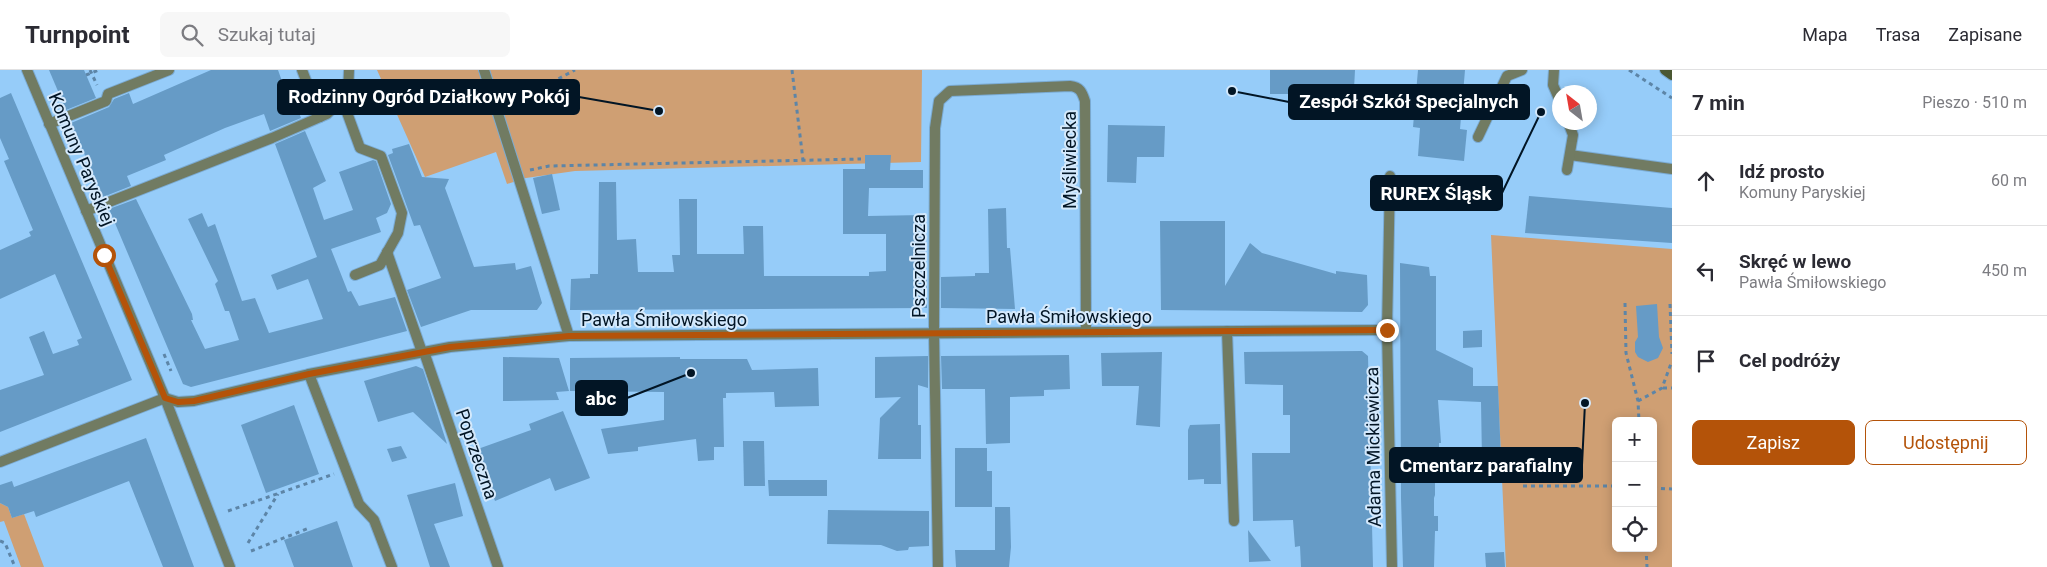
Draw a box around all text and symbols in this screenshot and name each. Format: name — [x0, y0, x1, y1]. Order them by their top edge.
search box — [160, 12, 510, 57]
text: Turnpoint — [25, 21, 130, 49]
icon: search — [178, 21, 206, 49]
text: Szukaj tutaj — [218, 23, 316, 46]
text: Mapa — [1802, 24, 1848, 45]
text: Trasa — [1876, 24, 1920, 45]
text: Zapisane — [1948, 24, 2022, 45]
callout: Rodzinny Ogród Działkowy Pokój — [278, 80, 579, 114]
text: Rodzinny Ogród Działkowy Pokój — [288, 85, 570, 108]
callout: Zespół Szkół Specjalnych — [1289, 85, 1529, 119]
north arrow — [1552, 85, 1597, 130]
street label: Komuny Paryskiej — [45, 89, 119, 229]
text: Zespół Szkół Specjalnych — [1299, 90, 1519, 113]
text: 7 min — [1692, 91, 1745, 115]
text: Pieszo · 510 m — [1922, 93, 2027, 112]
street label: Myśliwiecka — [1059, 111, 1080, 209]
text: Idź prosto — [1739, 160, 1824, 183]
icon: ahead — [1692, 167, 1720, 195]
text: 60 m — [1991, 171, 2027, 190]
callout: RUREX Śląsk — [1371, 176, 1502, 210]
text: RUREX Śląsk — [1380, 182, 1492, 205]
text: Komuny Paryskiej — [1739, 183, 1866, 202]
street label: Pszczelnicza — [908, 214, 929, 318]
route start — [93, 244, 116, 267]
text: Skręć w lewo — [1739, 250, 1851, 273]
icon: left — [1692, 257, 1720, 285]
text: 450 m — [1982, 261, 2027, 280]
text: Pawła Śmiłowskiego — [1739, 273, 1886, 292]
street label: Pawła Śmiłowskiego — [986, 306, 1152, 327]
street label: Pawła Śmiłowskiego — [581, 309, 747, 330]
route end — [1376, 319, 1399, 342]
icon: arrive — [1692, 347, 1720, 375]
text: Cel podróży — [1739, 349, 1840, 372]
street label: Adama Mickiewicza — [1361, 367, 1385, 527]
callout: abc — [576, 381, 627, 415]
text: abc — [586, 387, 616, 410]
street label: Poprzeczna — [452, 406, 502, 502]
map controls — [1612, 417, 1657, 552]
button: + — [1612, 417, 1657, 462]
button: Zapisz — [1692, 420, 1855, 465]
button: Udostępnij — [1865, 420, 2027, 465]
callout: Cmentarz parafialny — [1390, 448, 1582, 482]
text: Cmentarz parafialny — [1400, 454, 1573, 477]
button: − — [1612, 462, 1657, 507]
button: locate — [1612, 507, 1657, 552]

